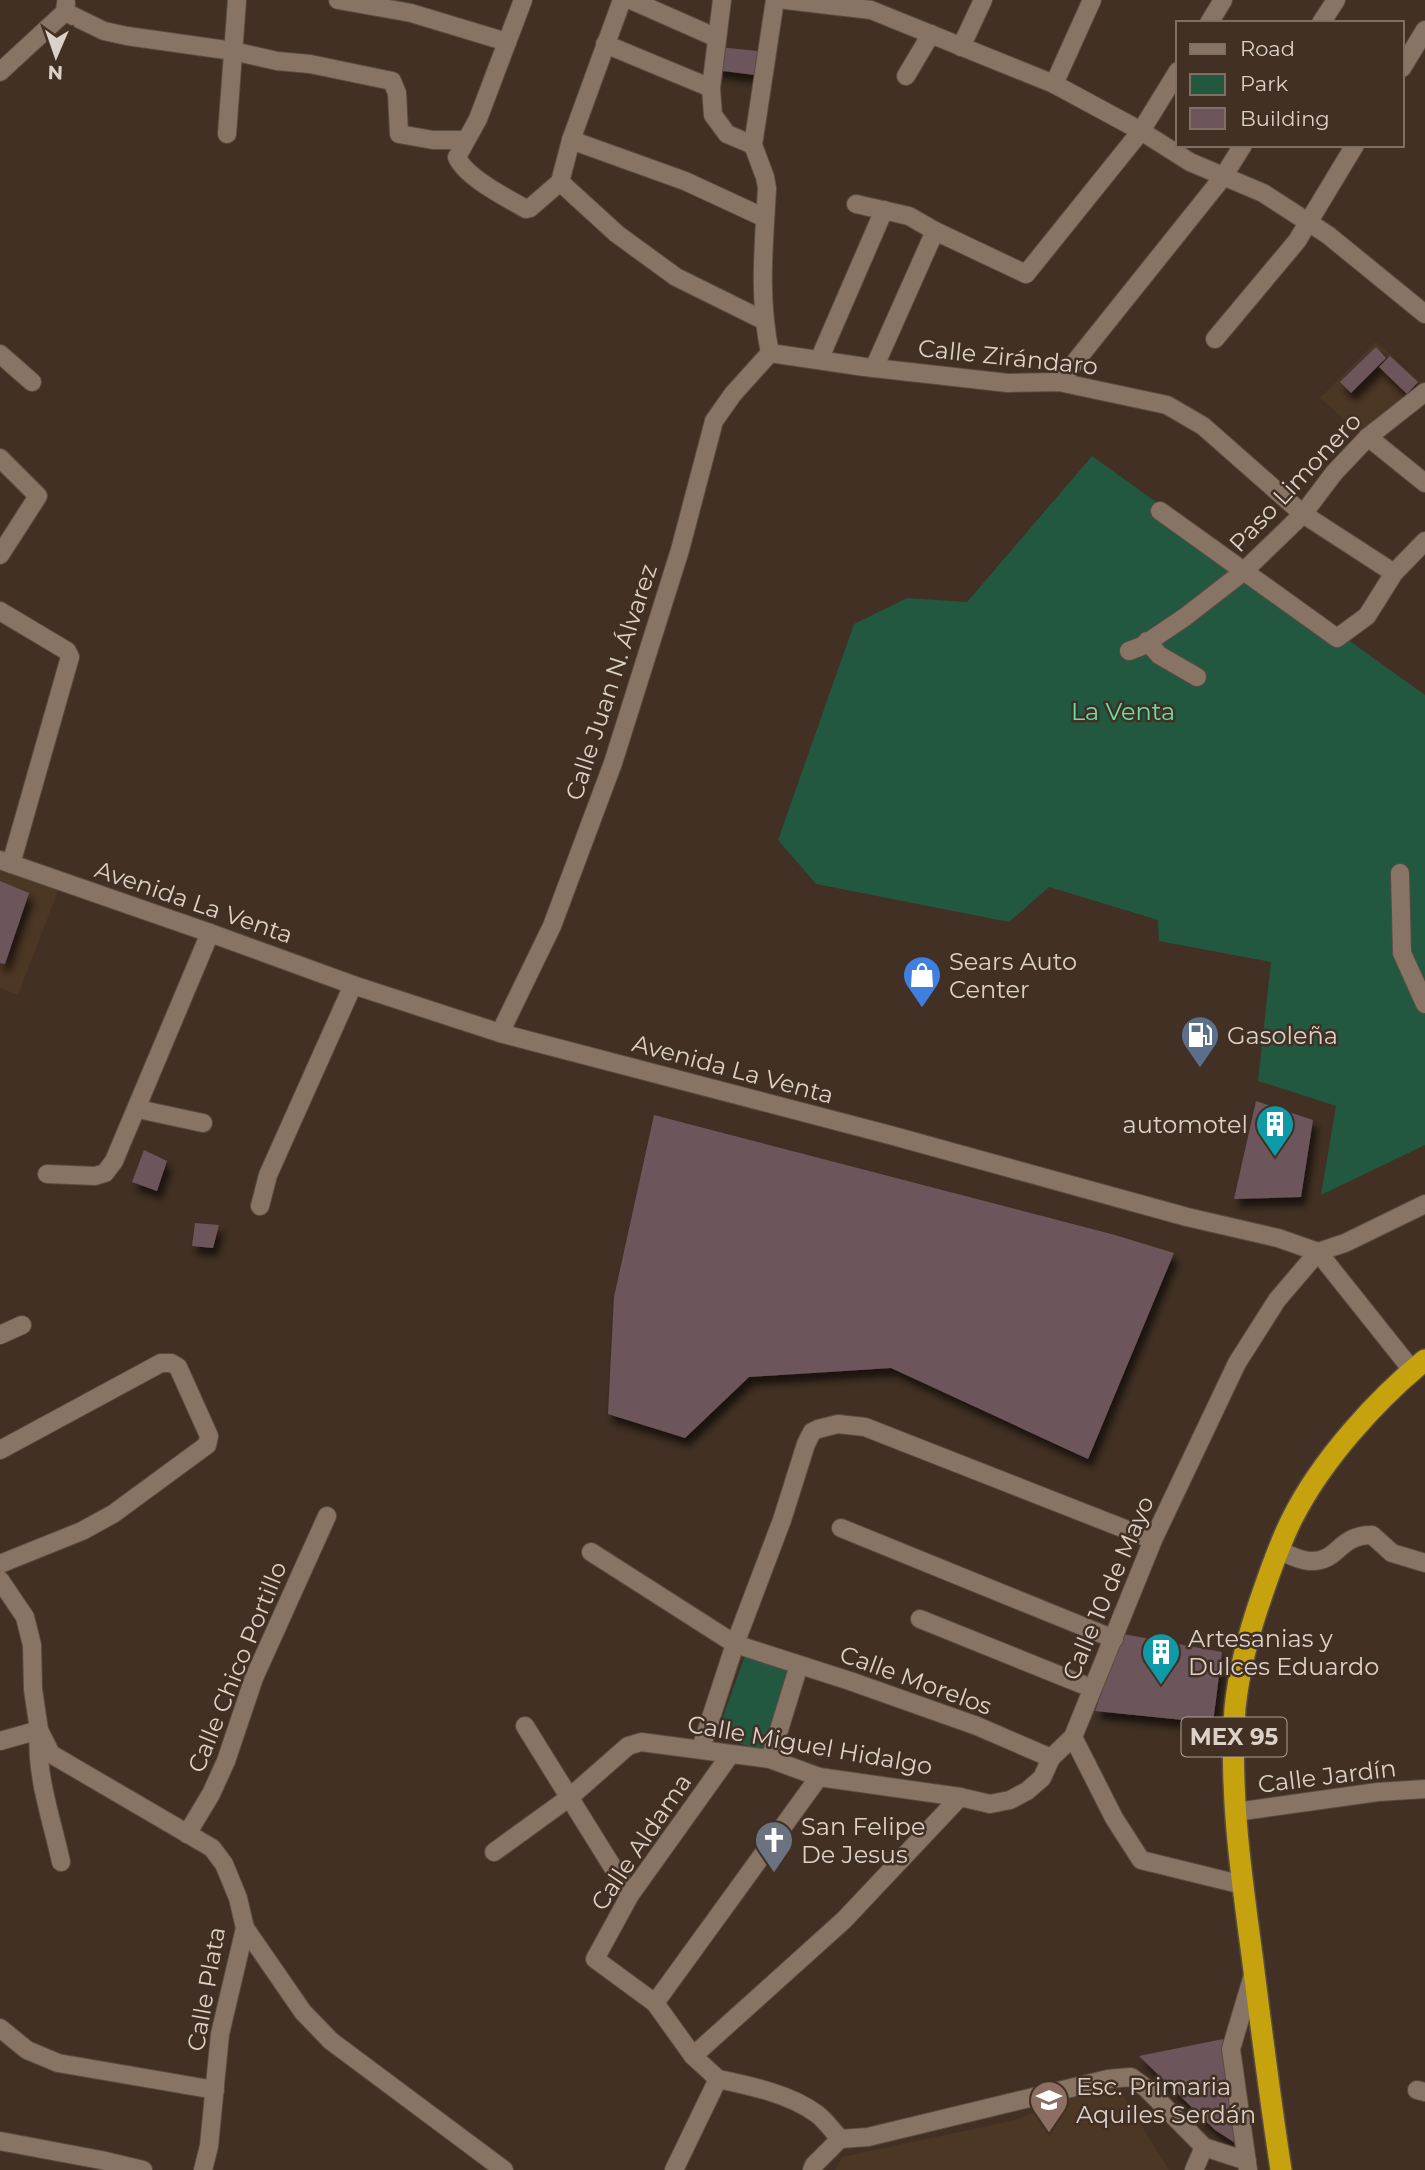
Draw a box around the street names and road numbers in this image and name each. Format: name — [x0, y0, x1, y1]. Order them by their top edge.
street label: Calle Zirándaro — [917, 333, 1099, 381]
street label: Paso Limonero — [1223, 406, 1367, 558]
street label: Calle Juan N. Álvarez — [559, 560, 663, 804]
street label: Avenida La Venta — [91, 855, 297, 949]
street label: Avenida La Venta — [629, 1028, 837, 1110]
street label: Calle 10 de Mayo — [1056, 1492, 1160, 1684]
street label: Calle Chico Portillo — [181, 1557, 293, 1777]
street label: Calle Morelos — [836, 1639, 996, 1721]
street label: Calle Miguel Hidalgo — [685, 1709, 935, 1781]
road number: MEX 95 — [1182, 1718, 1286, 1756]
street label: Calle Jardín — [1256, 1753, 1398, 1799]
street label: Calle Aldama — [585, 1768, 697, 1916]
street label: Calle Plata — [181, 1924, 231, 2054]

